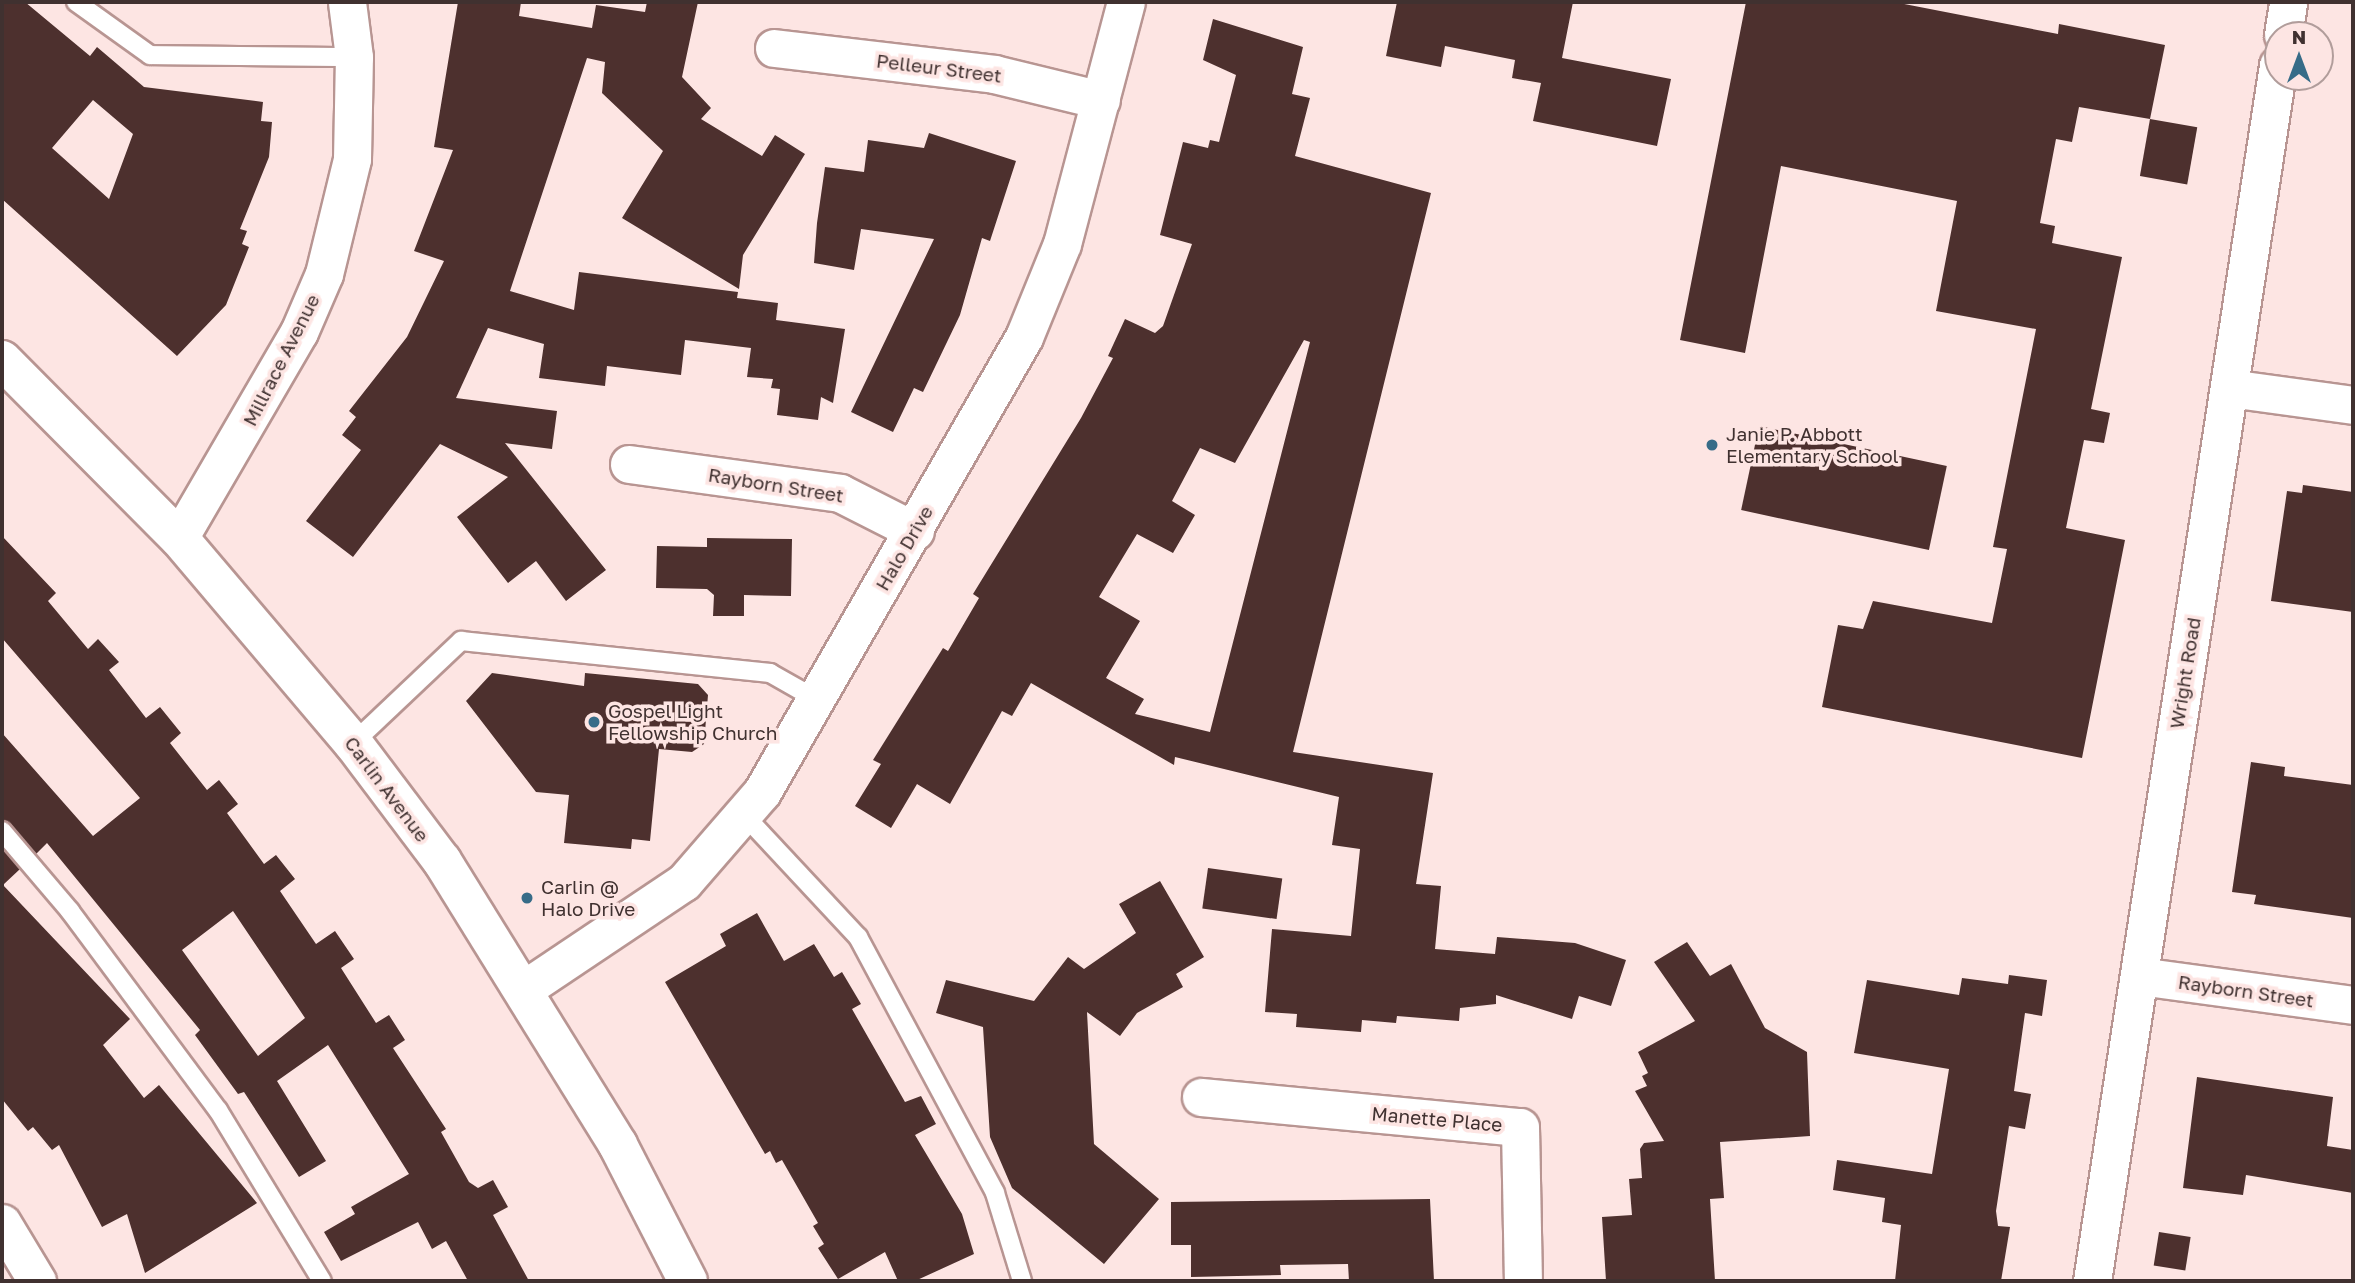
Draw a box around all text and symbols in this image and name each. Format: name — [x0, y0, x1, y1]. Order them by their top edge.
north arrow — [2264, 21, 2334, 91]
text: N — [2292, 25, 2306, 48]
street label: Pelleur Street — [875, 49, 1003, 87]
street label: Millrace Avenue — [238, 290, 324, 430]
place label: Janie P. Abbott Elementary School — [1726, 423, 1899, 467]
marker: Janie P. Abbott Elementary School — [1704, 437, 1720, 453]
street label: Rayborn Street — [707, 463, 845, 507]
street label: Halo Drive — [871, 501, 937, 595]
street label: Wright Road — [2165, 616, 2205, 730]
place label: Gospel Light Fellowship Church — [608, 700, 777, 744]
marker: Gospel Light Fellowship Church — [586, 714, 602, 730]
street label: Carlin Avenue — [340, 732, 434, 846]
place label: Carlin @ Halo Drive — [541, 876, 635, 920]
marker: Carlin @ Halo Drive — [519, 890, 535, 906]
street label: Rayborn Street — [2177, 970, 2315, 1012]
street label: Manette Place — [1371, 1102, 1503, 1136]

